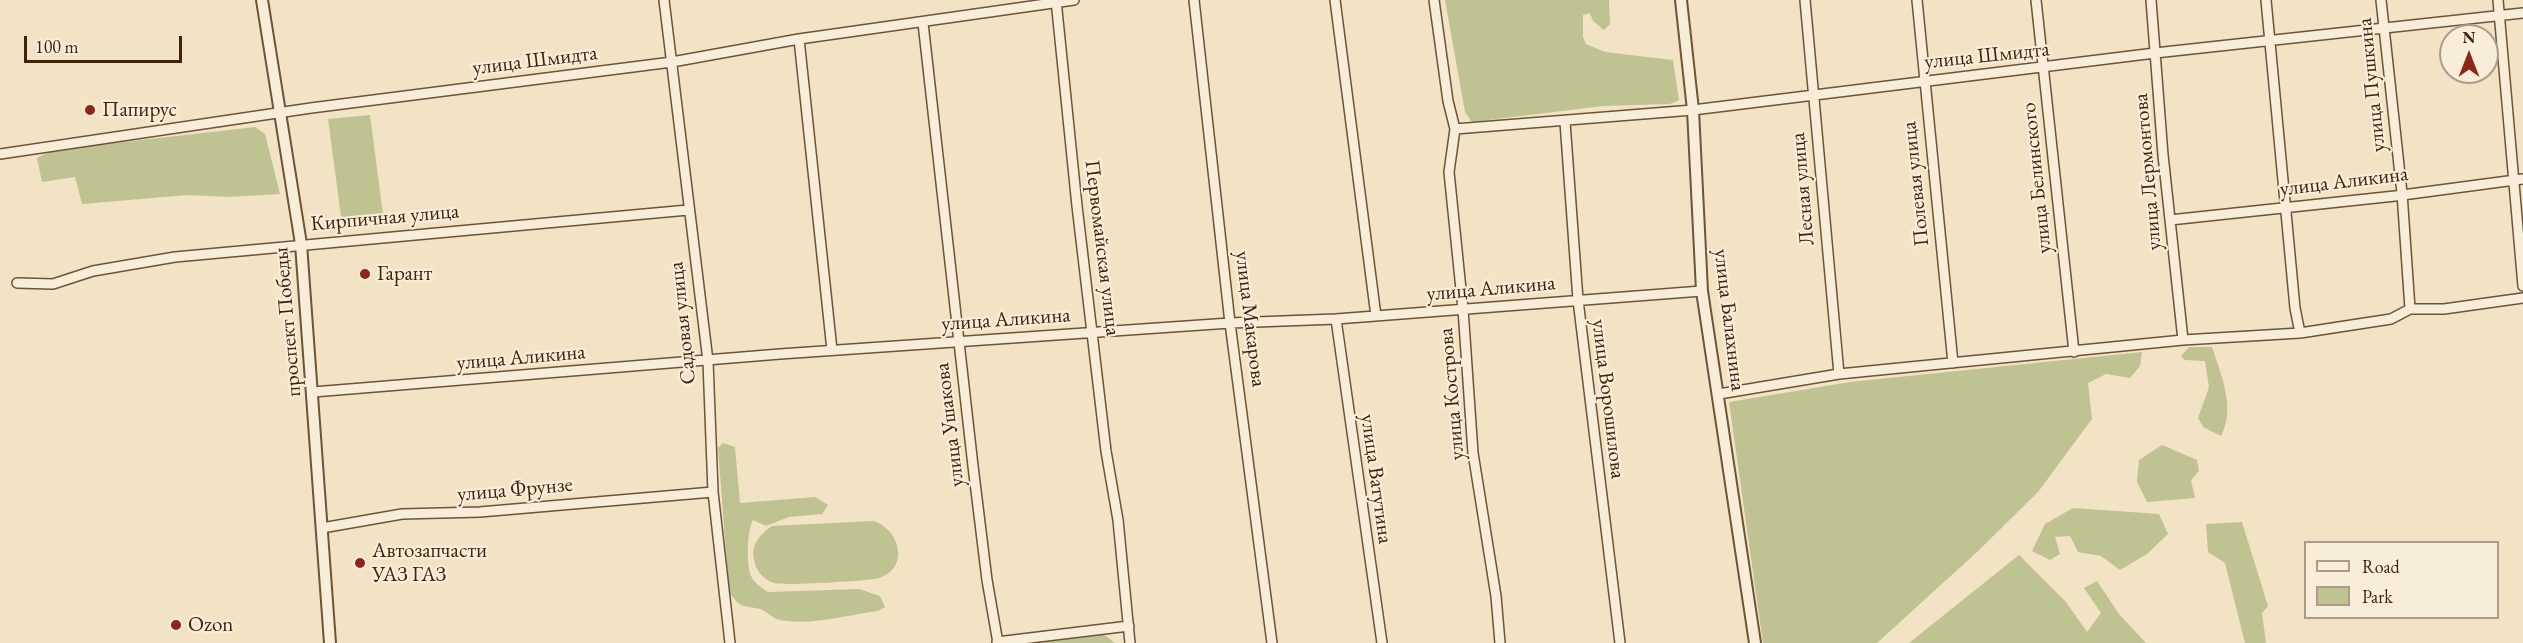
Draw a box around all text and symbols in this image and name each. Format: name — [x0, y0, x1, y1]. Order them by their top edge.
street label: улица Пушкина — [2352, 17, 2392, 153]
scale bar — [27, 24, 184, 62]
north arrow — [2439, 24, 2499, 84]
text: N — [2463, 27, 2475, 48]
text: 100 m — [35, 35, 79, 58]
street label: улица Шмидта — [1923, 37, 2051, 75]
street label: улица Шмидта — [471, 41, 599, 81]
street label: улица Лермонтова — [2129, 92, 2167, 252]
place label: Папирус — [102, 97, 177, 123]
street label: улица Белинского — [2017, 101, 2057, 255]
marker: Папирус — [83, 103, 97, 117]
street label: Полевая улица — [1897, 120, 1935, 248]
street label: Лесная улица — [1786, 132, 1820, 246]
street label: Первомайская улица — [1079, 159, 1125, 337]
street label: улица Аликина — [2278, 162, 2410, 202]
street label: Кирпичная улица — [310, 199, 460, 237]
street label: проспект Победы — [269, 246, 307, 398]
street label: улица Балахнина — [1708, 248, 1750, 392]
street label: улица Макарова — [1229, 250, 1271, 388]
street label: Садовая улица — [664, 260, 702, 386]
place label: Гарант — [377, 261, 432, 287]
marker: Гарант — [358, 267, 372, 281]
street label: улица Аликина — [1425, 271, 1557, 307]
street label: улица Аликина — [941, 303, 1071, 337]
street label: улица Ворошилова — [1586, 318, 1630, 480]
street label: улица Кострова — [1434, 327, 1470, 461]
street label: улица Аликина — [455, 340, 587, 376]
street label: улица Ушакова — [930, 361, 970, 489]
street label: улица Ватутина — [1354, 412, 1398, 546]
street label: улица Фрунзе — [456, 472, 574, 508]
place label: Автозапчасти УАЗ ГАЗ — [372, 538, 487, 588]
legend — [2304, 541, 2499, 619]
text: Road — [2362, 555, 2400, 578]
marker: Автозапчасти УАЗ ГАЗ — [353, 556, 367, 570]
text: Park — [2362, 585, 2393, 608]
place label: Ozon — [188, 612, 233, 638]
marker: Ozon — [169, 618, 183, 632]

